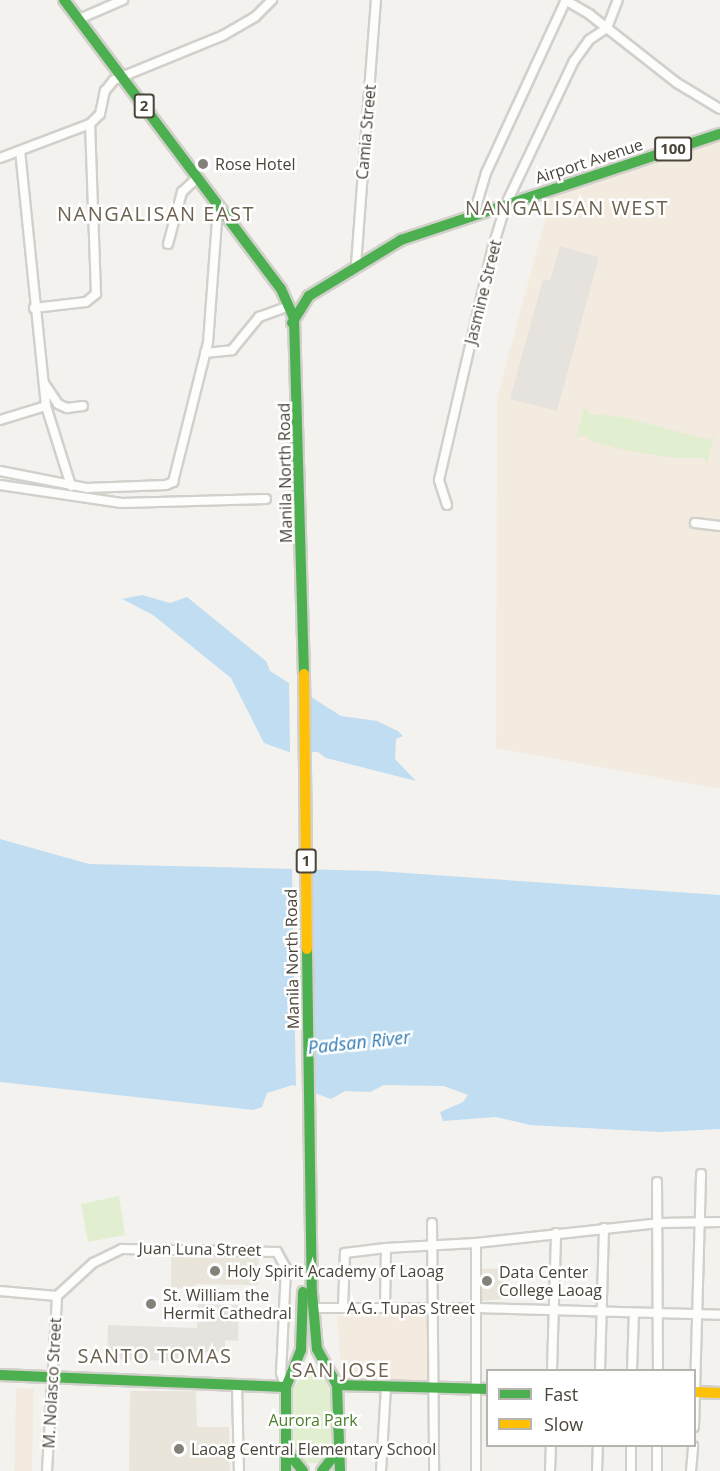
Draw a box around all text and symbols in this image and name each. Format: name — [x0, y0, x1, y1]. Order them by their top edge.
street label: Camia Street — [352, 84, 380, 180]
road number: 2 — [134, 94, 154, 118]
street label: Airport Avenue — [533, 135, 645, 187]
road number: 100 — [654, 137, 692, 161]
place label: Rose Hotel — [215, 154, 295, 174]
marker: Rose Hotel — [196, 157, 210, 171]
district label: NANGALISAN WEST — [465, 195, 669, 219]
district label: NANGALISAN EAST — [57, 201, 255, 225]
street label: Jasmine Street — [461, 238, 505, 346]
street label: Manila North Road — [274, 403, 296, 543]
road number: 1 — [296, 849, 316, 873]
street label: Manila North Road — [281, 889, 303, 1029]
water label: Padsan River — [307, 1026, 411, 1058]
street label: Juan Luna Street — [139, 1238, 261, 1260]
place label: Holy Spirit Academy of Laoag — [227, 1261, 444, 1281]
place label: Data Center College Laoag — [499, 1262, 602, 1300]
marker: Holy Spirit Academy of Laoag — [208, 1264, 222, 1278]
marker: Data Center College Laoag — [480, 1274, 494, 1288]
place label: St. William the Hermit Cathedral — [163, 1285, 292, 1323]
marker: St. William the Hermit Cathedral — [144, 1297, 158, 1311]
street label: A.G. Tupas Street — [347, 1298, 475, 1318]
street label: M. Nolasco Street — [39, 1317, 65, 1449]
district label: SANTO TOMAS — [77, 1343, 233, 1367]
district label: SAN JOSE — [292, 1357, 390, 1381]
legend — [486, 1369, 696, 1447]
text: Fast — [544, 1382, 578, 1406]
park label: Aurora Park — [268, 1410, 358, 1430]
text: Slow — [544, 1412, 583, 1436]
place label: Laoag Central Elementary School — [191, 1439, 436, 1459]
marker: Laoag Central Elementary School — [172, 1442, 186, 1456]

